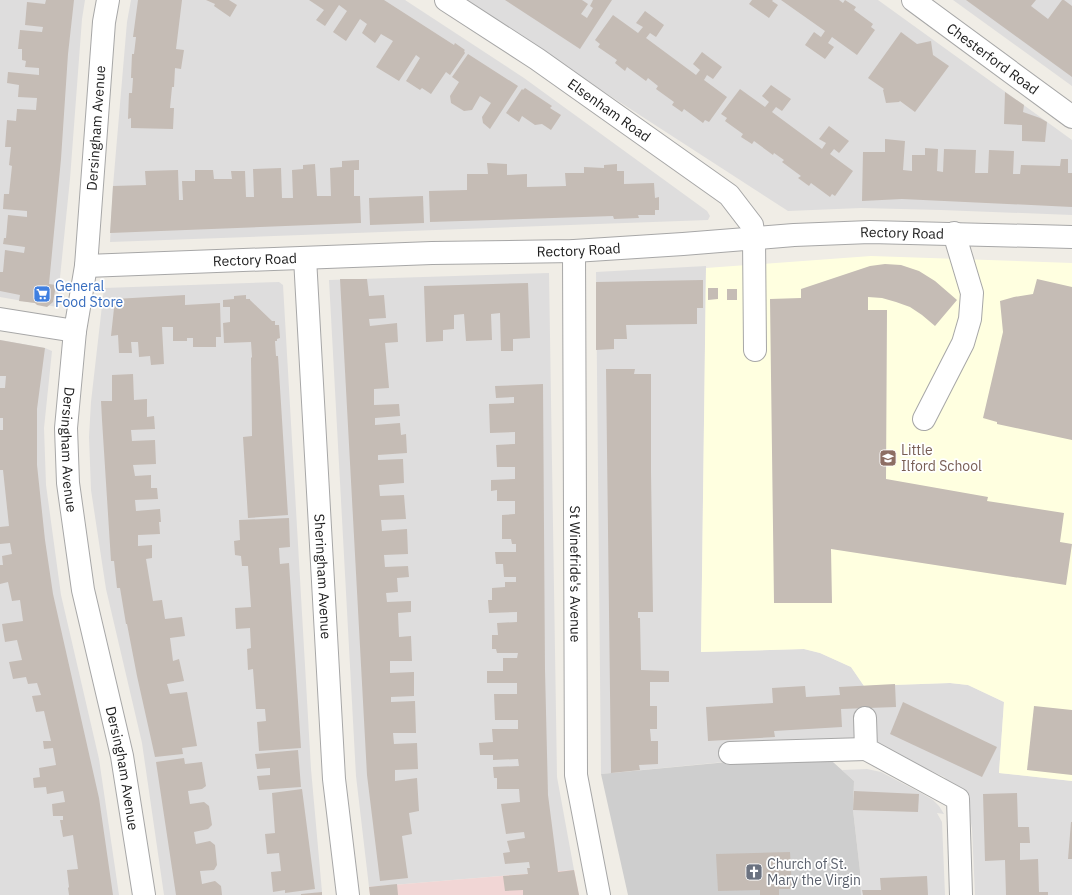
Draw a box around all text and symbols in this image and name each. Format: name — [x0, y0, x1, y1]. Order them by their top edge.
street label: Chesterford Road — [943, 19, 1042, 98]
street label: Dersingham Avenue — [83, 64, 109, 191]
street label: Elsenham Road — [564, 75, 654, 146]
street label: Rectory Road — [860, 223, 944, 243]
street label: Rectory Road — [537, 239, 621, 261]
street label: Rectory Road — [213, 249, 297, 270]
place label: General Food Store — [55, 277, 123, 311]
supermarket icon: General Food Store — [32, 284, 52, 304]
street label: Dersingham Avenue — [57, 386, 81, 514]
place label: Little Ilford School — [901, 441, 982, 475]
school or university icon: Little Ilford School — [878, 448, 898, 468]
street label: St Winefride's Avenue — [566, 505, 584, 643]
street label: Sheringham Avenue — [310, 513, 335, 640]
street label: Dersingham Avenue — [102, 704, 143, 832]
place label: Church of St. Mary the Virgin — [767, 855, 861, 889]
church icon: Church of St. Mary the Virgin — [744, 862, 764, 882]

